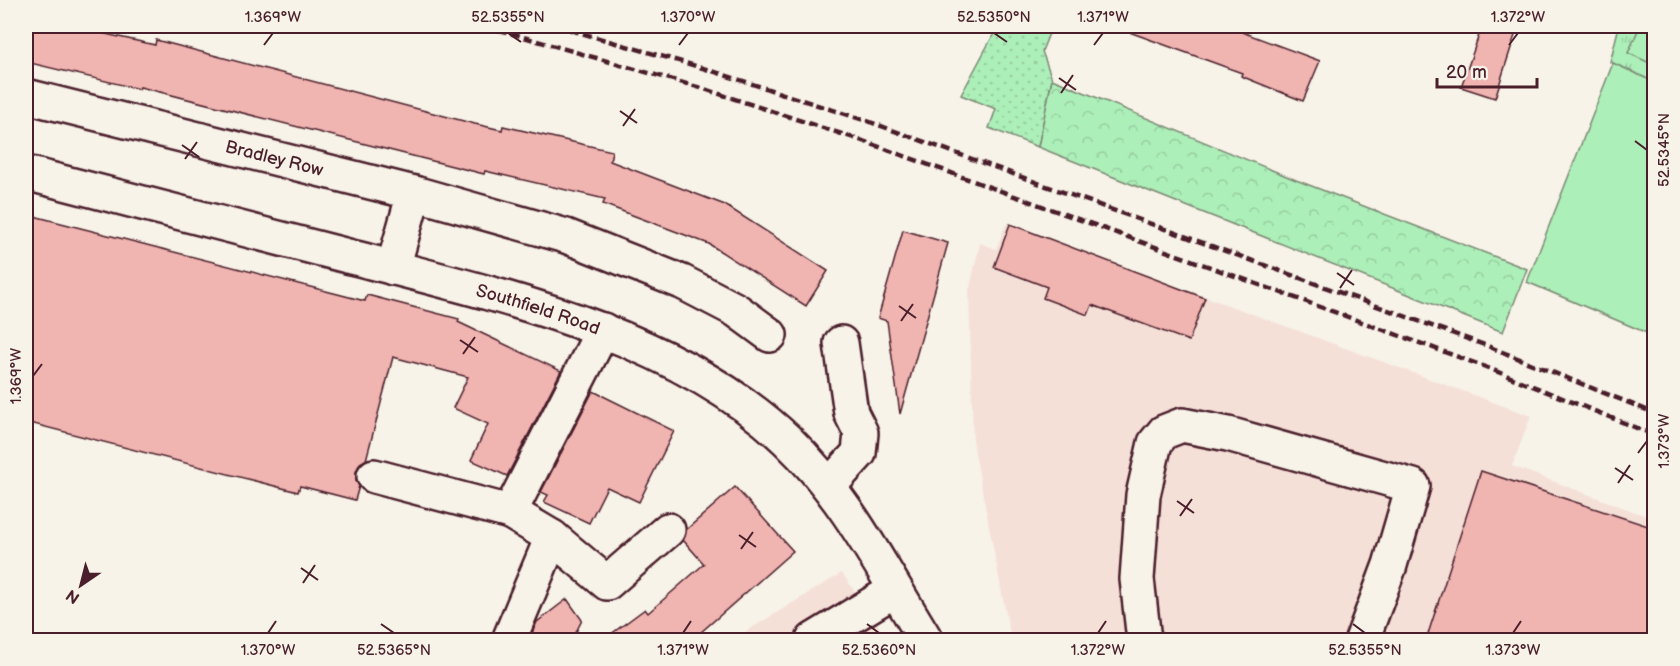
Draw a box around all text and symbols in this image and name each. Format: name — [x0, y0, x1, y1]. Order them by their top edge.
text: 1.369°W — [245, 8, 302, 27]
text: 52.5355°N — [471, 8, 545, 27]
text: 1.370°W — [661, 8, 716, 27]
text: 52.5350°N — [957, 8, 1031, 27]
text: 1.371°W — [1077, 8, 1129, 27]
text: 1.372°W — [1491, 8, 1545, 27]
scale bar — [1437, 51, 1538, 89]
text: 20 m — [1446, 62, 1487, 83]
text: 52.5345°N — [1655, 113, 1674, 187]
street label: Bradley Row — [223, 136, 325, 181]
street label: Southfield Road — [474, 280, 603, 339]
text: 1.369°W — [7, 347, 26, 404]
text: 1.373°W — [1655, 413, 1674, 468]
north arrow — [51, 555, 111, 615]
text: N — [63, 585, 84, 607]
text: 1.370°W — [241, 641, 296, 660]
text: 52.5365°N — [357, 641, 431, 660]
text: 1.371°W — [657, 641, 709, 660]
text: 52.5360°N — [842, 641, 916, 660]
text: 1.372°W — [1071, 641, 1125, 660]
text: 52.5355°N — [1328, 641, 1402, 660]
text: 1.373°W — [1486, 641, 1541, 660]

